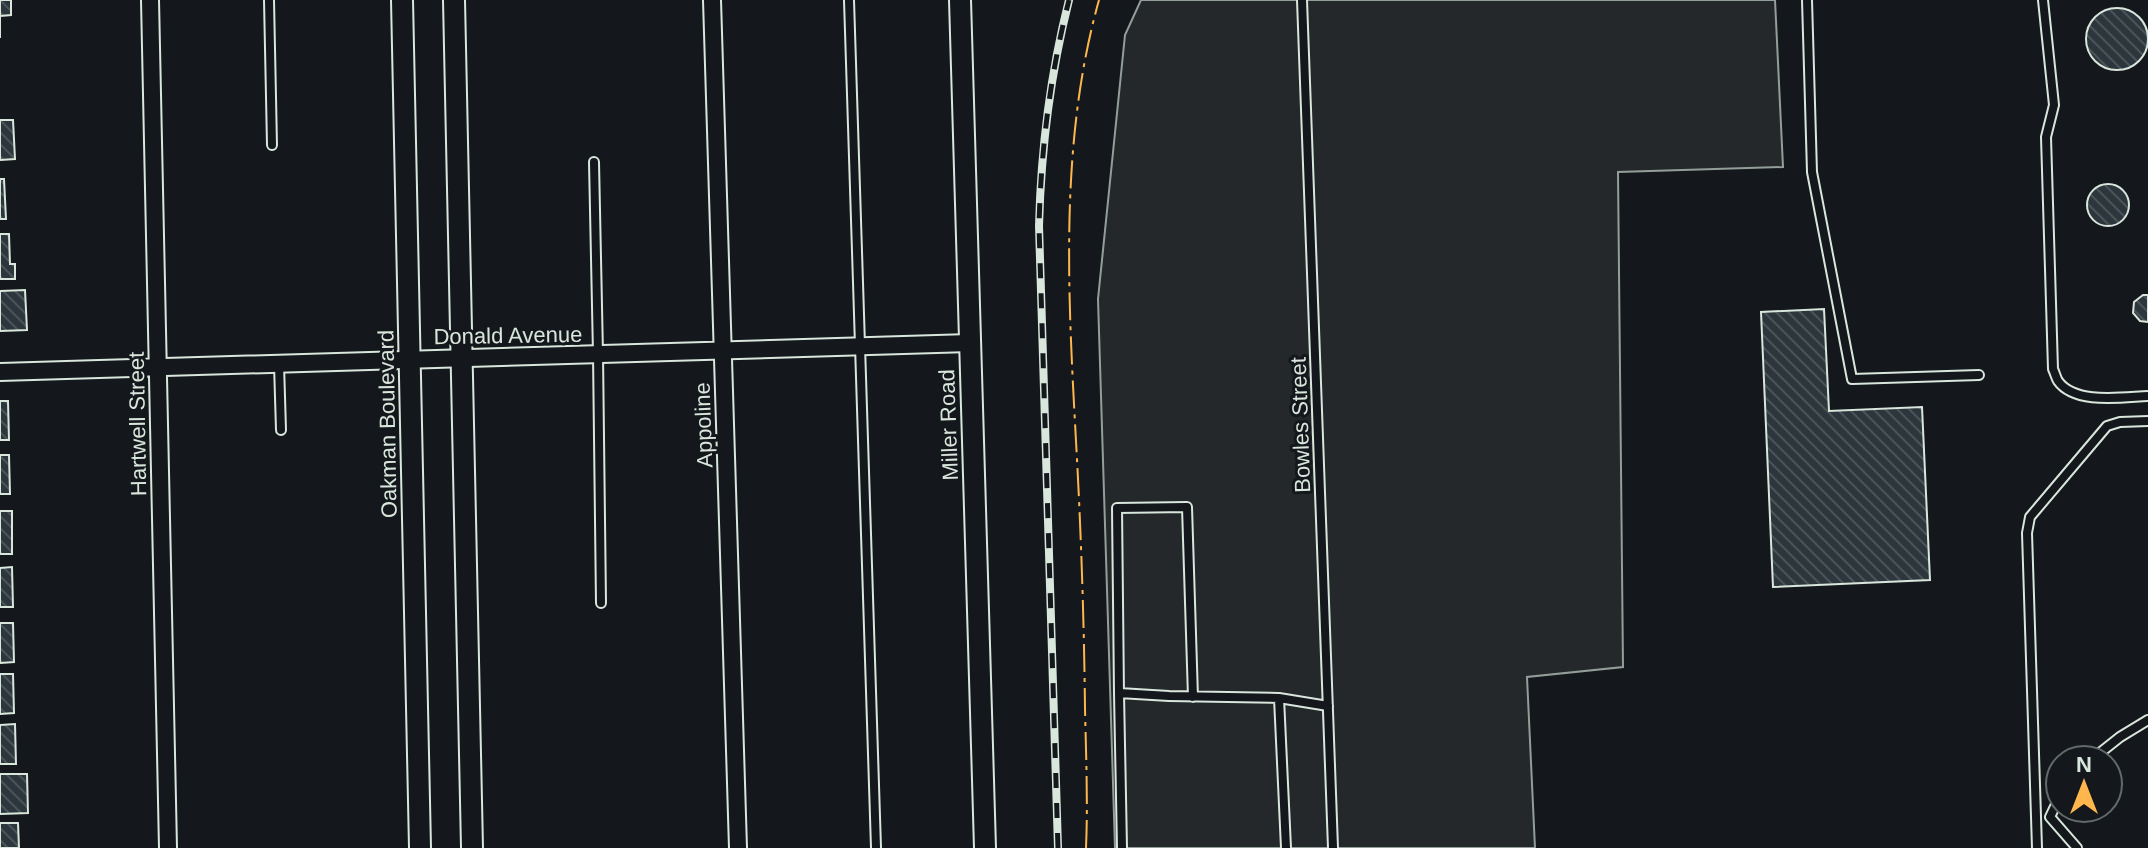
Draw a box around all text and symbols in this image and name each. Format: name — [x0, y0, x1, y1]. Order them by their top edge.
street label: Donald Avenue — [433, 322, 583, 349]
street label: Oakman Boulevard — [373, 330, 402, 518]
street label: Hartwell Street — [124, 352, 151, 496]
street label: Bowles Street — [1286, 357, 1315, 493]
street label: Miller Road — [934, 369, 963, 481]
street label: Appoline — [690, 382, 717, 468]
north arrow — [2044, 744, 2124, 824]
text: N — [2076, 752, 2092, 777]

